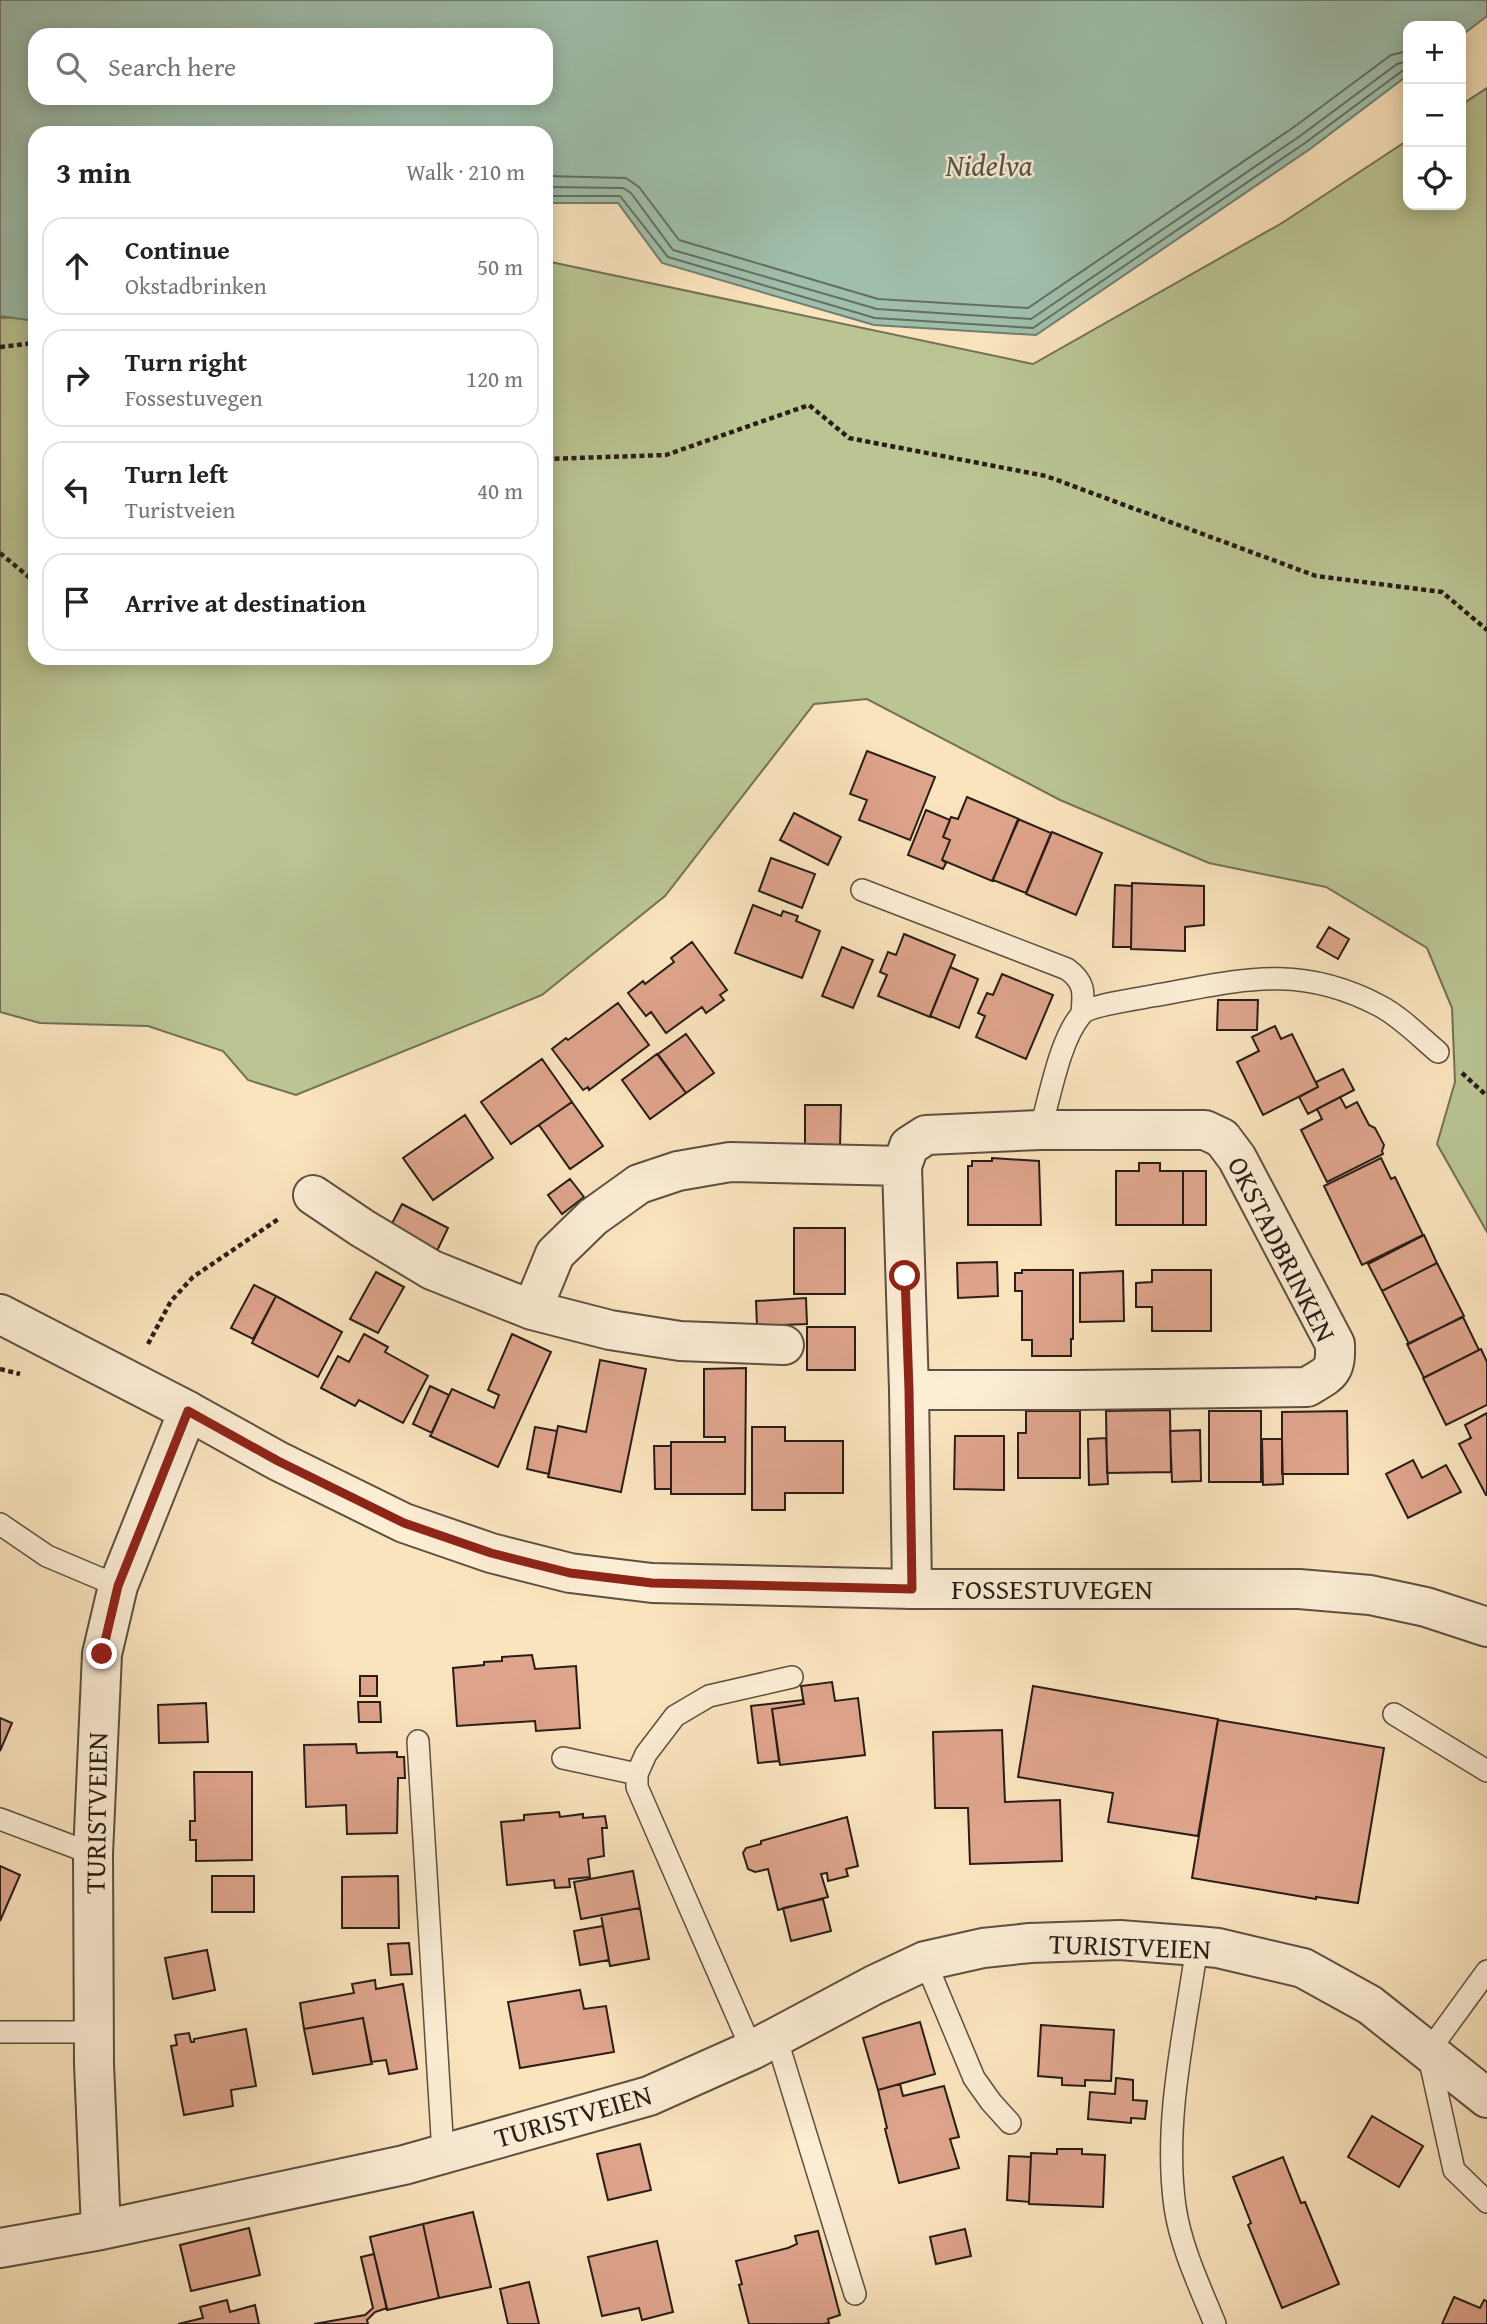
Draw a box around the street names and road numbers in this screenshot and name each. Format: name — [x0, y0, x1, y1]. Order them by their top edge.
street label: OKSTADBRINKEN — [1218, 1149, 1347, 1349]
street label: FOSSESTUVEGEN — [951, 1568, 1153, 1609]
street label: TURISTVEIEN — [74, 1732, 117, 1894]
street label: TURISTVEIEN — [1048, 1922, 1212, 1969]
street label: TURISTVEIEN — [489, 2074, 656, 2158]

